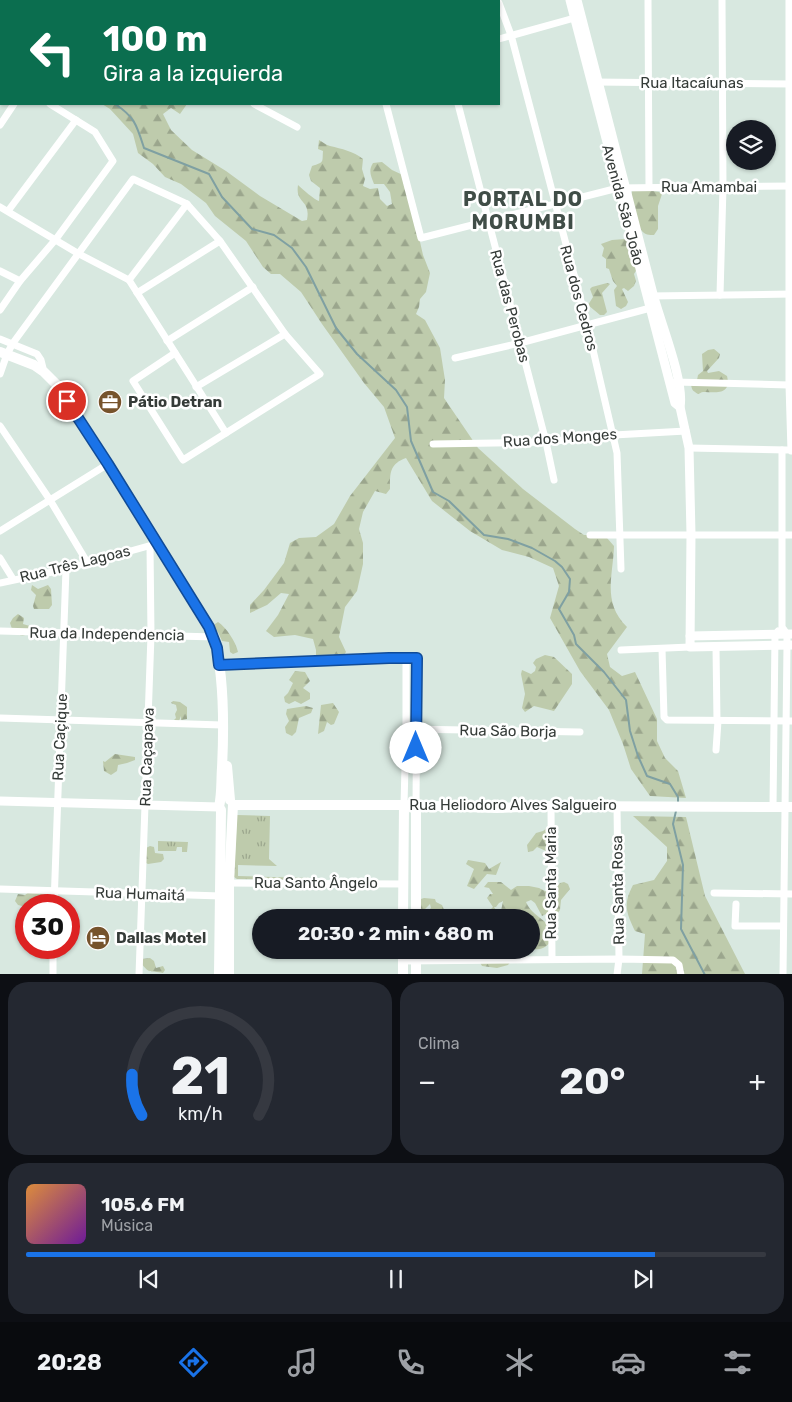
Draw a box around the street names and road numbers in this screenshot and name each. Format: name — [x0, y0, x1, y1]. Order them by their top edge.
street label: Rua Itacaíunas — [640, 74, 744, 92]
street label: Avenida São João — [598, 143, 648, 267]
street label: Rua Amambai — [661, 178, 757, 196]
street label: Rua dos Cedros — [556, 243, 602, 353]
street label: Rua das Perobas — [486, 248, 534, 365]
street label: Rua dos Monges — [502, 425, 618, 451]
street label: Rua Três Lagoas — [18, 541, 133, 586]
street label: Rua da Independencia — [29, 624, 185, 644]
street label: Rua Caçique — [49, 693, 71, 781]
street label: Rua Caçapava — [136, 707, 158, 807]
street label: Rua São Borja — [459, 721, 557, 741]
street label: Rua Heliodoro Alves Salgueiro — [409, 796, 617, 814]
street label: Rua Santa Maria — [542, 826, 560, 940]
street label: Rua Santa Rosa — [608, 835, 628, 945]
street label: Rua Santo Ângelo — [254, 874, 378, 892]
street label: Rua Humaitá — [95, 883, 185, 905]

